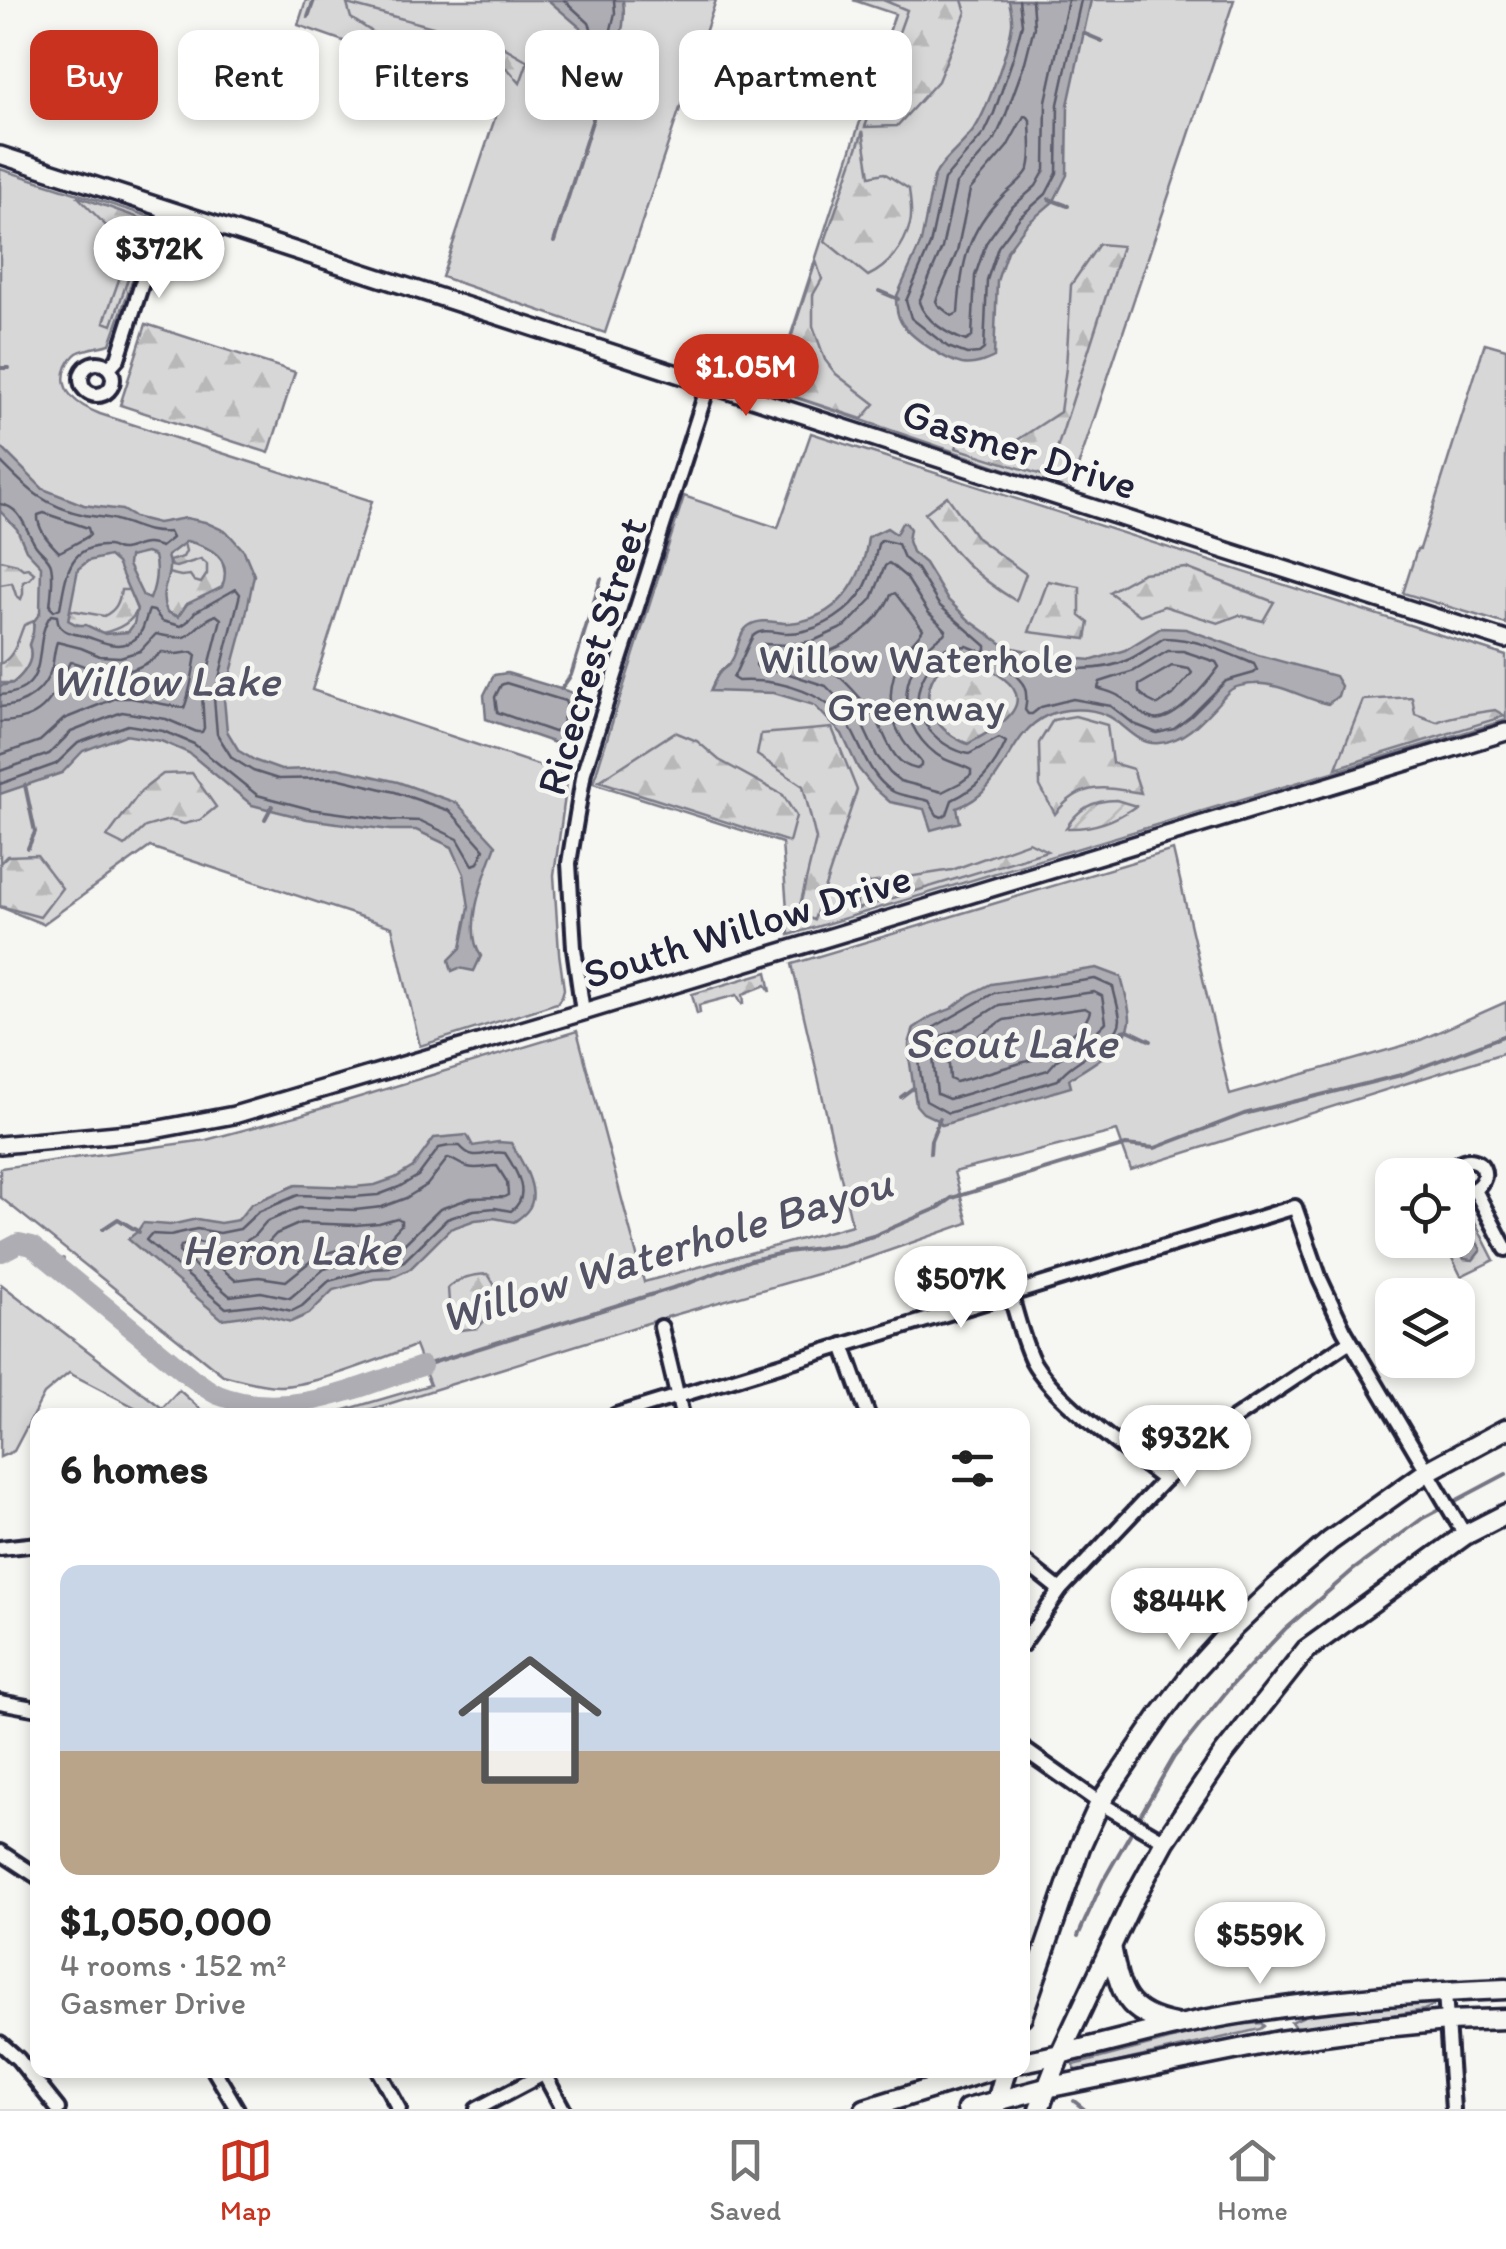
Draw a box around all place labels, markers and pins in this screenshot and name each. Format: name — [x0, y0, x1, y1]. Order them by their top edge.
pin: $372K — [89, 216, 229, 301]
pin: $1.05M — [665, 334, 827, 419]
pin: $507K — [891, 1246, 1031, 1331]
pin: $932K — [1115, 1405, 1255, 1490]
pin: $844K — [1109, 1568, 1249, 1653]
pin: $559K — [1190, 1902, 1330, 1987]

